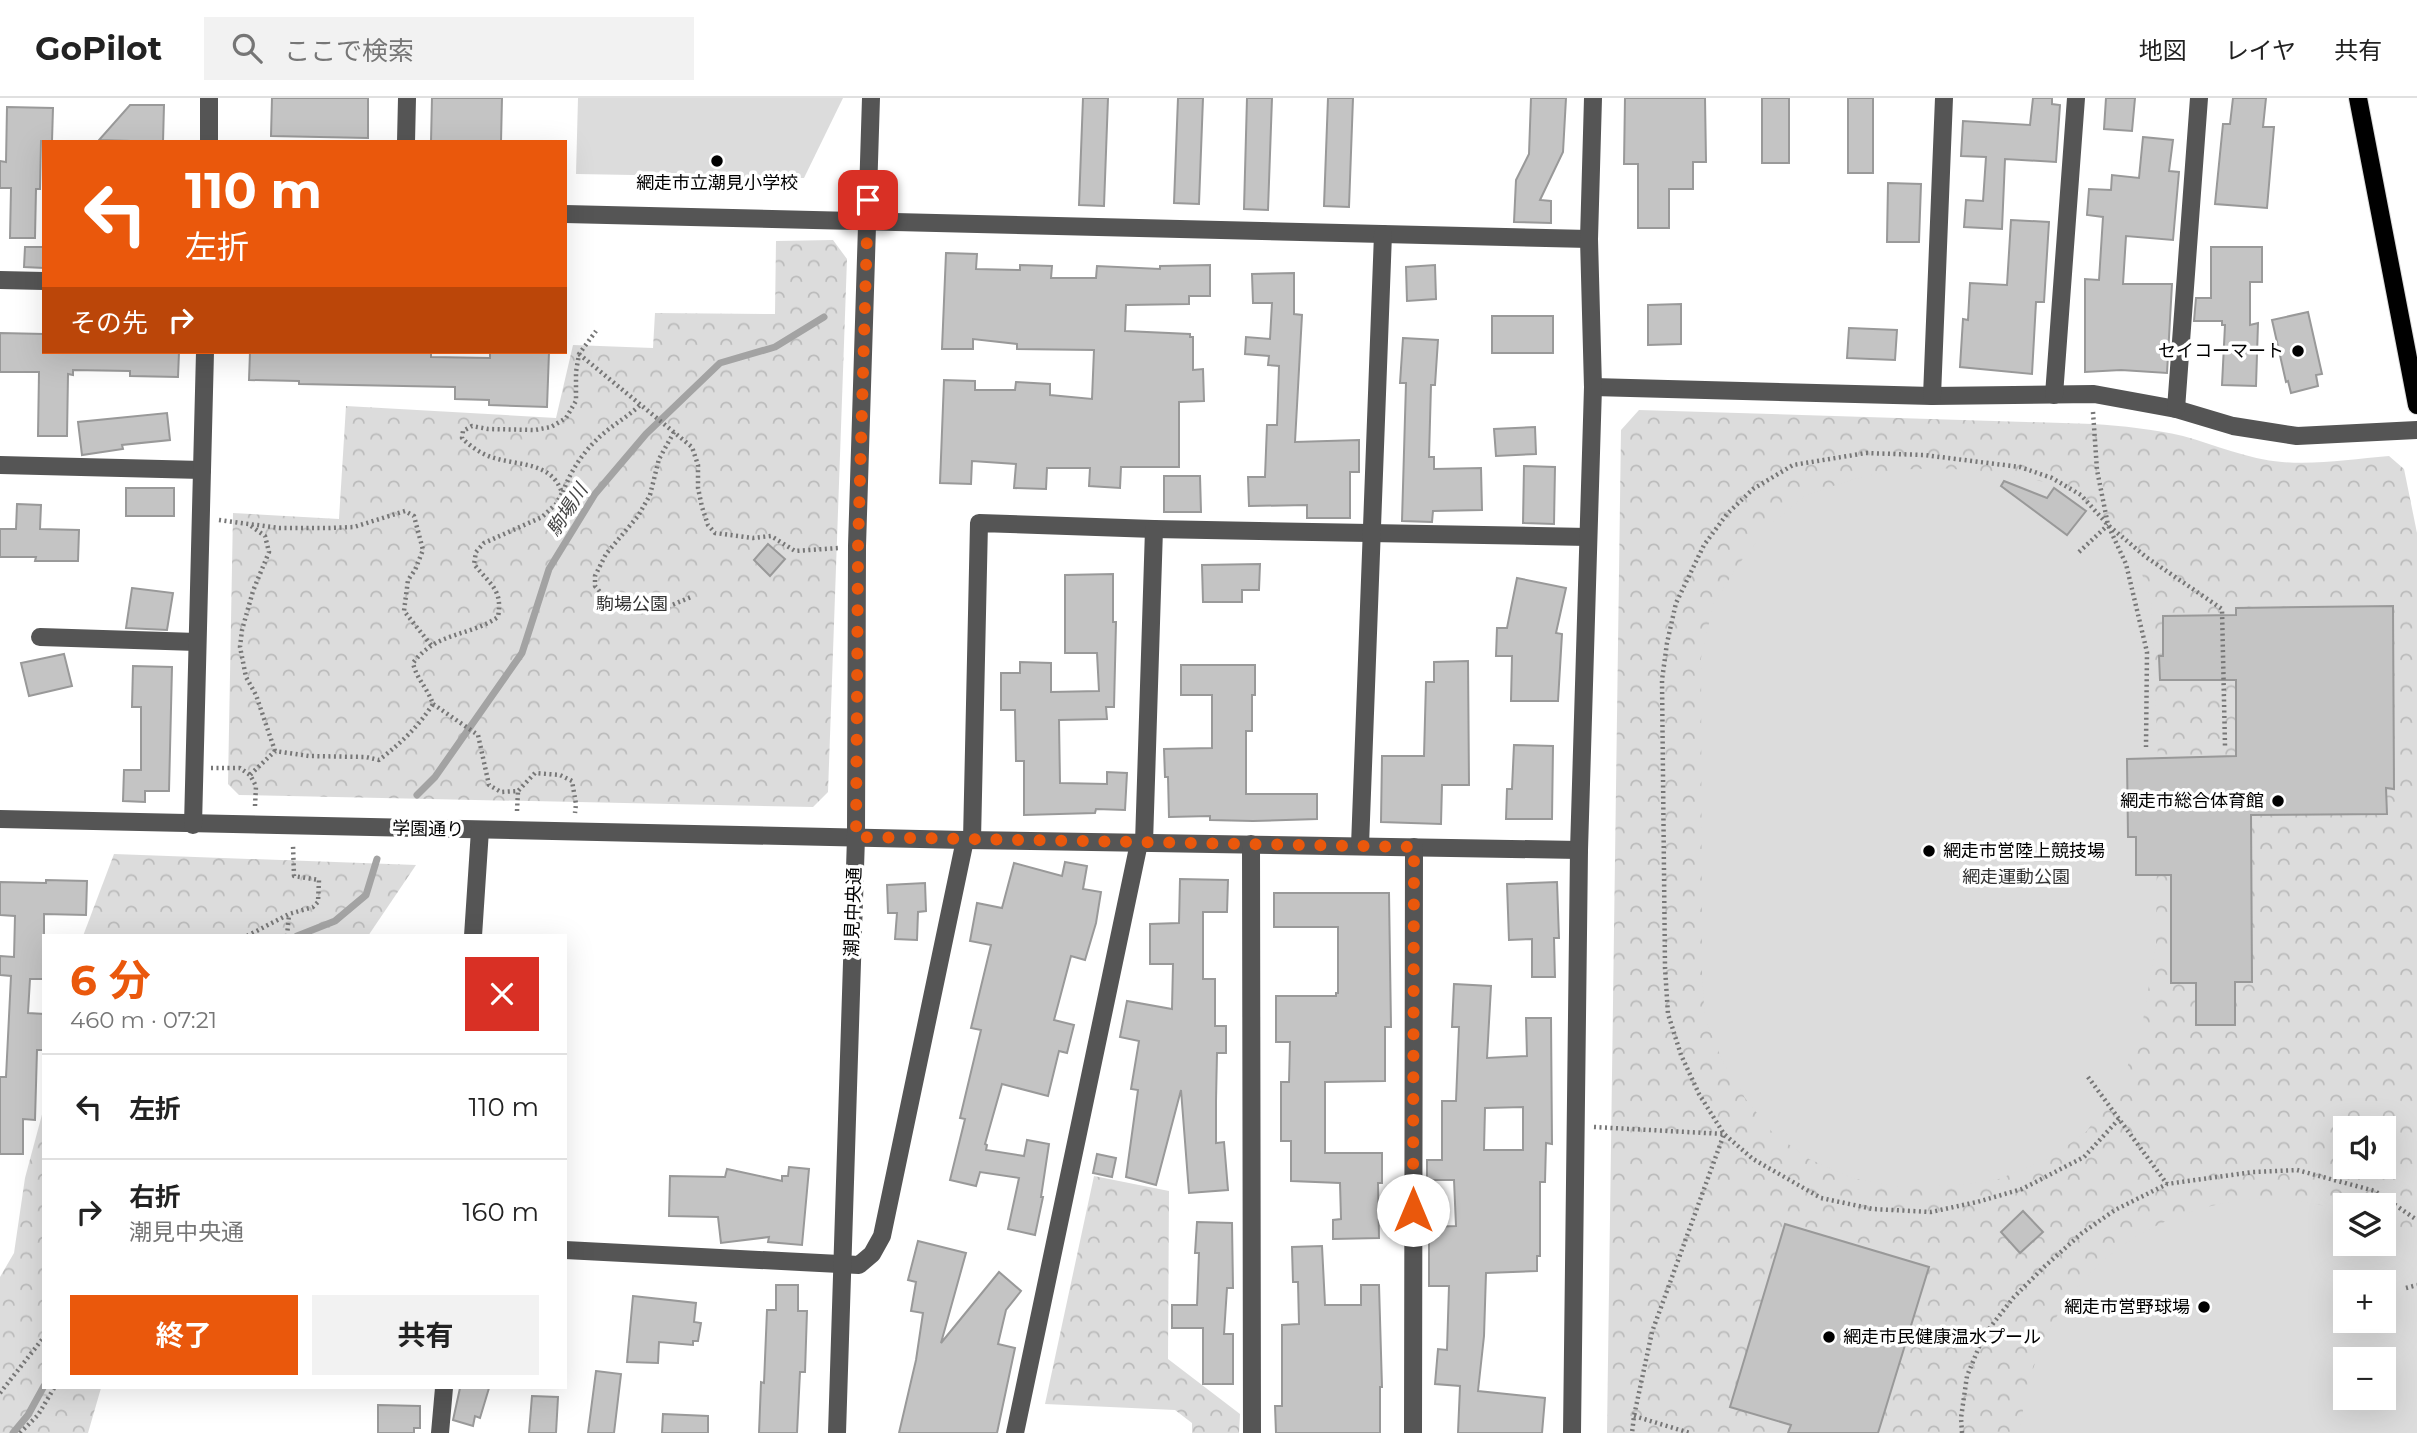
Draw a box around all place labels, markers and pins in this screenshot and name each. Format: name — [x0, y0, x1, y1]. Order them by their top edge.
marker: 網走市立潮見小学校 — [709, 153, 725, 169]
pin — [838, 170, 898, 230]
place label: 網走市立潮見小学校 — [636, 172, 798, 194]
place label: セイコーマート — [2158, 340, 2284, 362]
marker: セイコーマート — [2290, 343, 2306, 359]
place label: 網走市総合体育館 — [2120, 790, 2264, 812]
marker: 網走市総合体育館 — [2270, 793, 2286, 809]
place label: 網走市営陸上競技場 — [1943, 840, 2105, 862]
marker: 網走市営陸上競技場 — [1921, 843, 1937, 859]
place label: 網走市営野球場 — [2064, 1296, 2190, 1318]
marker: 網走市営野球場 — [2196, 1299, 2212, 1315]
place label: 網走市民健康温水プール — [1843, 1326, 2041, 1348]
marker: 網走市民健康温水プール — [1821, 1329, 1837, 1345]

